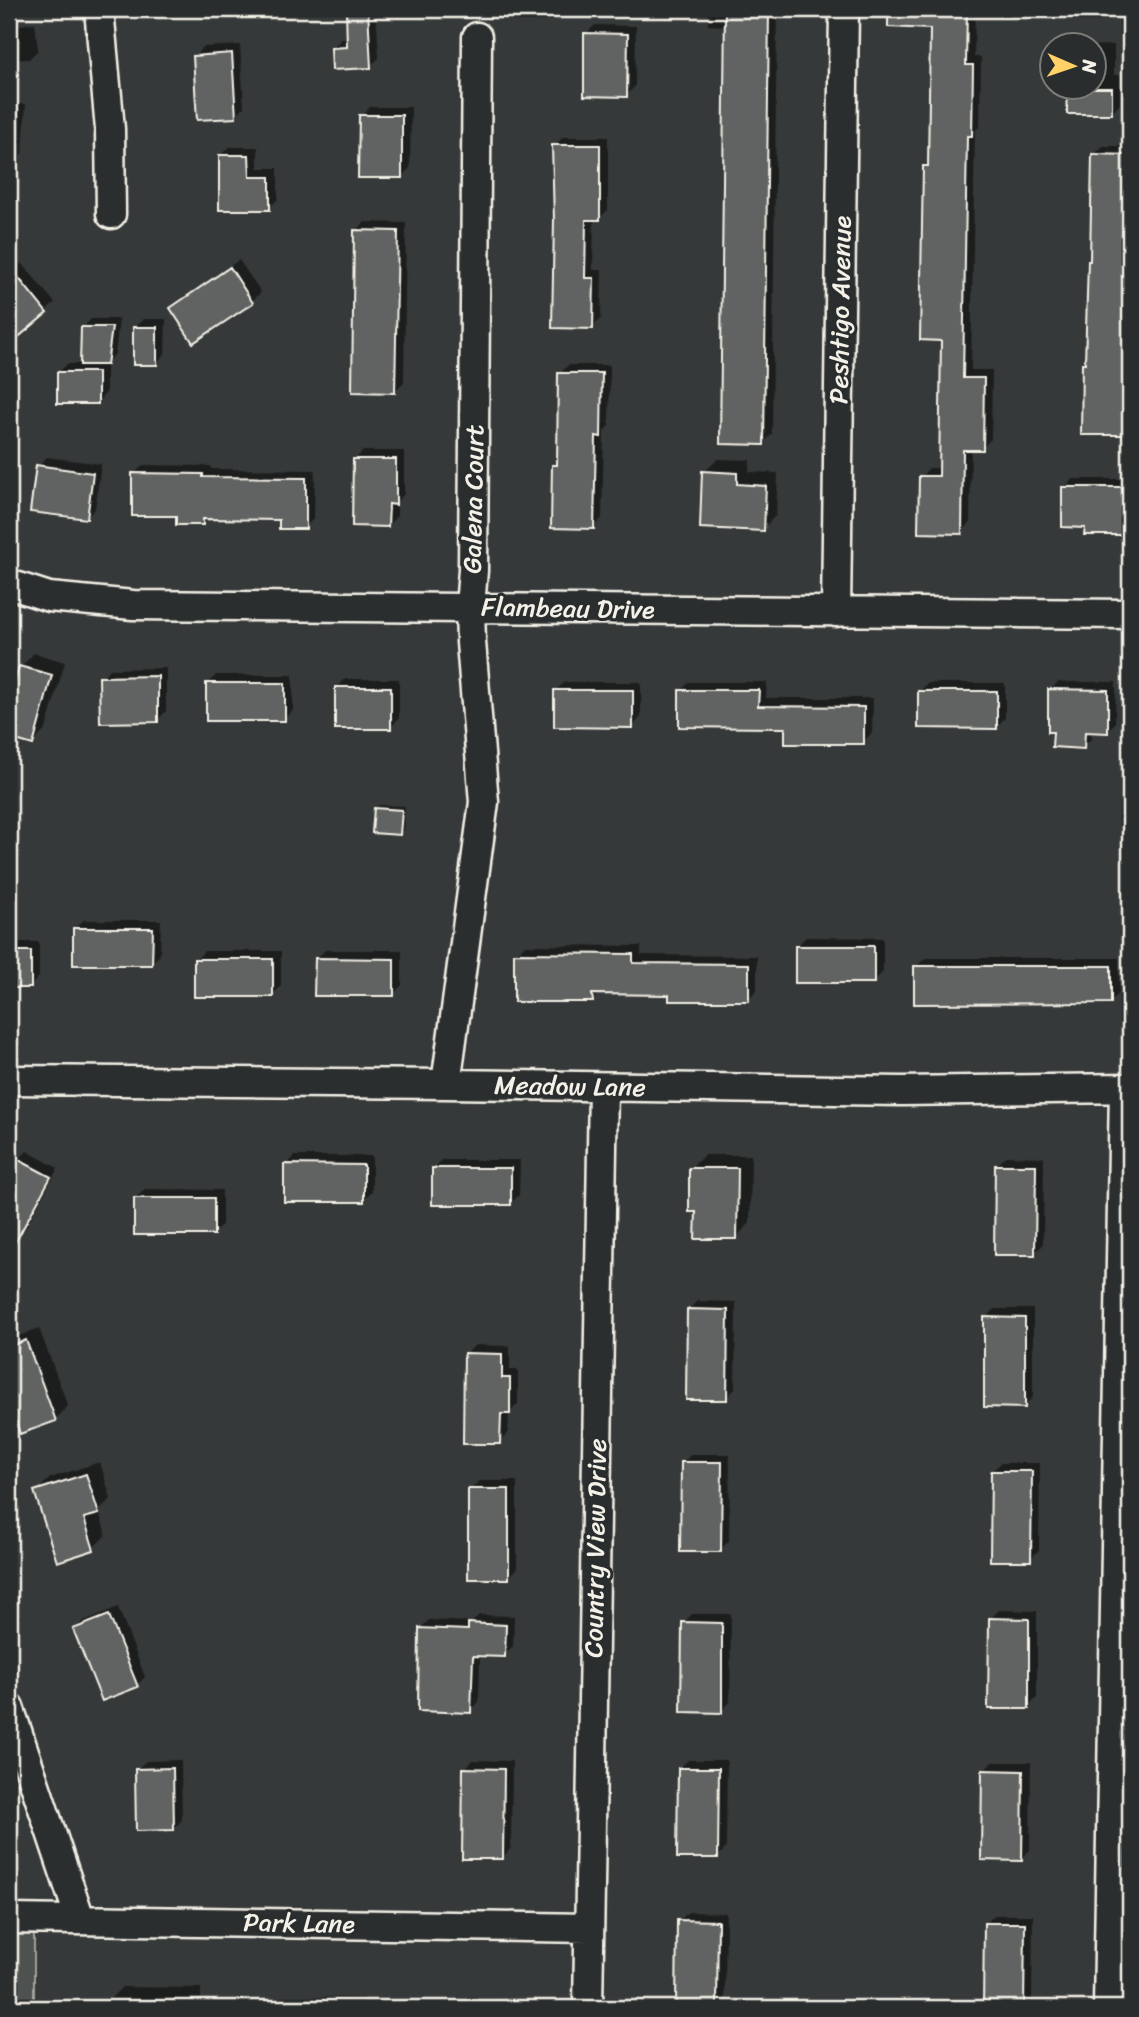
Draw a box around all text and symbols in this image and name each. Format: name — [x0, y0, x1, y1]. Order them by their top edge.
north arrow — [1038, 32, 1108, 102]
text: N — [1073, 58, 1106, 75]
street label: Peshtigo Avenue — [815, 215, 865, 405]
street label: Galena Court — [449, 424, 497, 574]
street label: Flambeau Drive — [481, 583, 656, 633]
street label: Meadow Lane — [494, 1062, 646, 1110]
street label: Country View Drive — [570, 1438, 620, 1658]
street label: Park Lane — [243, 1899, 356, 1947]

